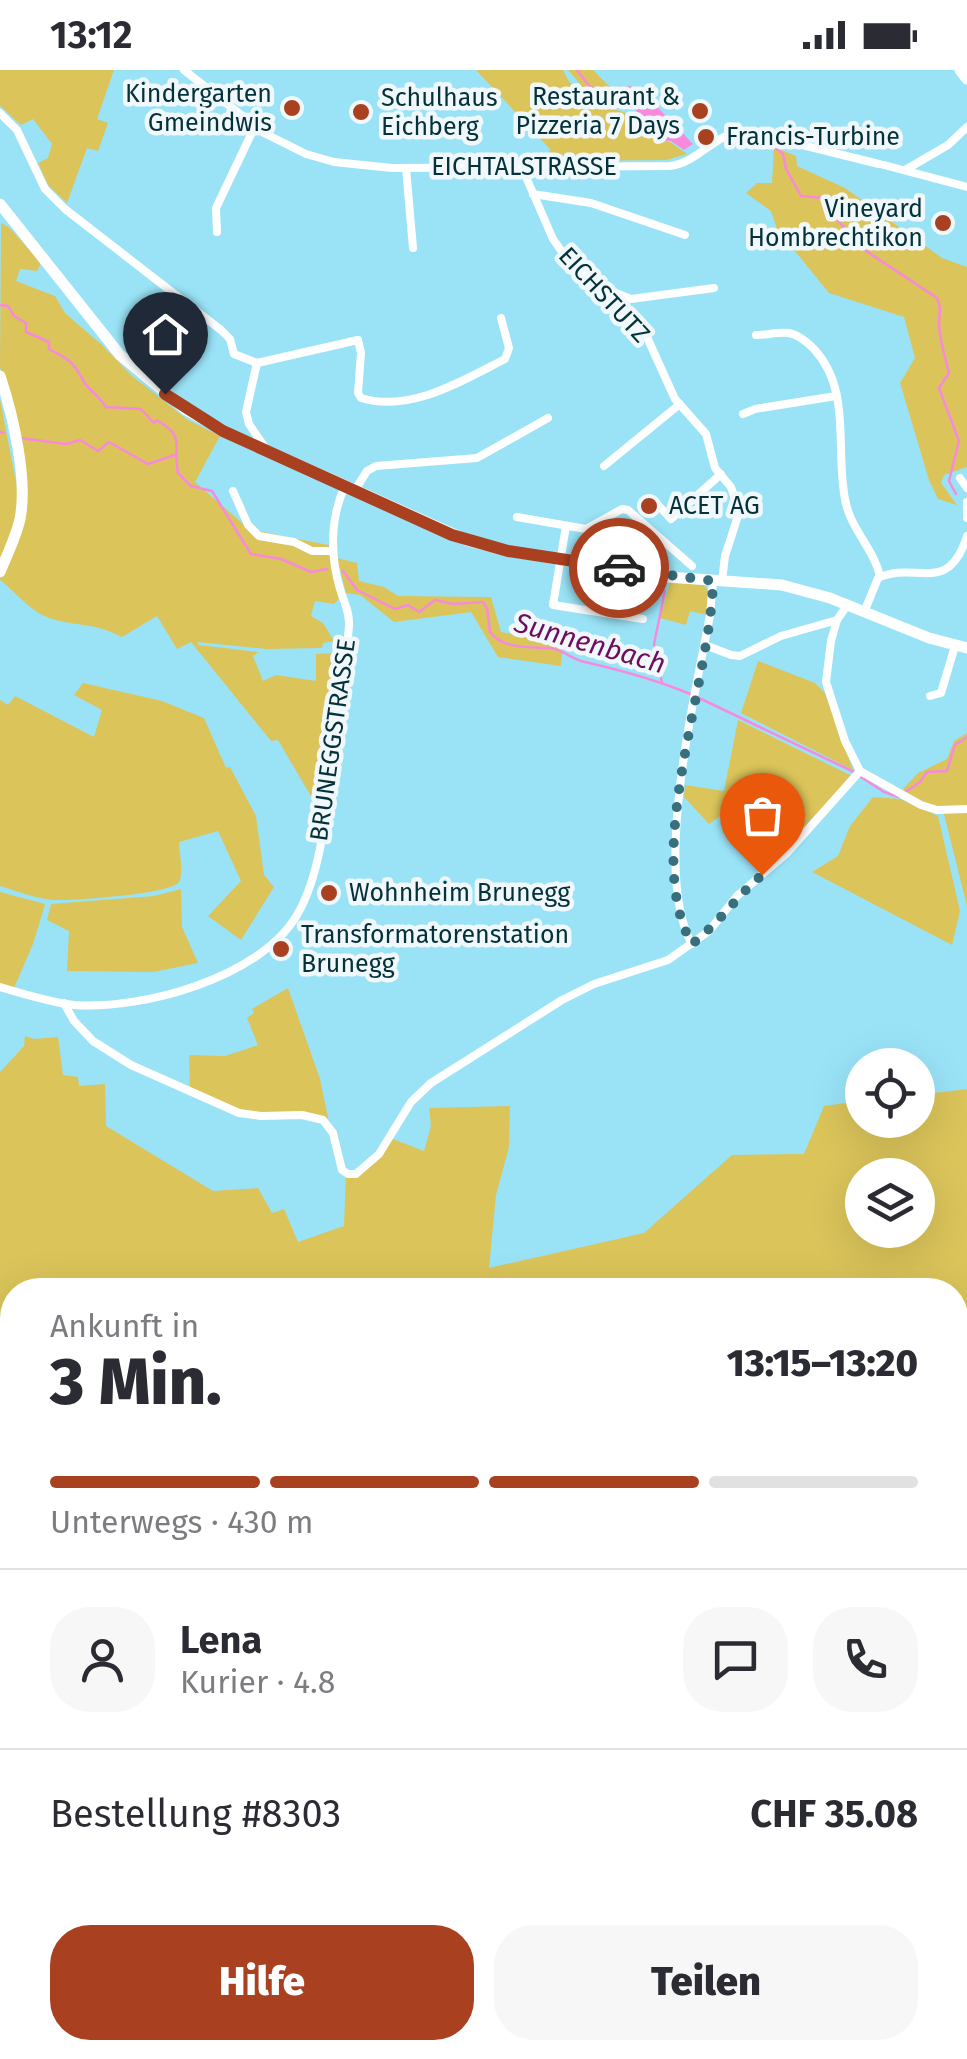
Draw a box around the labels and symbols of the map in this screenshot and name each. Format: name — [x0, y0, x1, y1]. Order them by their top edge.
place label: Kindergarten Gmeindwis — [125, 79, 272, 138]
place label: Restaurant & Pizzeria 7 Days — [516, 82, 680, 141]
place label: Schulhaus Eichberg — [381, 83, 498, 142]
marker: Kindergarten Gmeindwis — [281, 97, 303, 119]
marker: Restaurant & Pizzeria 7 Days — [689, 100, 711, 122]
marker: Schulhaus Eichberg — [350, 101, 372, 123]
place label: Francis-Turbine — [726, 122, 900, 152]
marker: Francis-Turbine — [695, 126, 717, 148]
street label: EICHTALSTRASSE — [431, 152, 617, 182]
place label: Vineyard Hombrechtikon — [748, 194, 923, 253]
marker: Vineyard Hombrechtikon — [932, 212, 954, 234]
street label: EICHSTUTZ — [552, 241, 656, 349]
pin — [123, 292, 208, 395]
place label: ACET AG — [669, 491, 760, 521]
marker: ACET AG — [638, 495, 660, 517]
courier — [569, 518, 669, 618]
water label: Sunnenbach — [509, 605, 670, 680]
street label: BRUNEGGSTRASSE — [304, 637, 362, 843]
pin — [720, 773, 805, 876]
place label: Wohnheim Brunegg — [349, 878, 570, 908]
marker: Wohnheim Brunegg — [318, 882, 340, 904]
place label: Transformatorenstation Brunegg — [301, 920, 569, 979]
marker: Transformatorenstation Brunegg — [270, 938, 292, 960]

